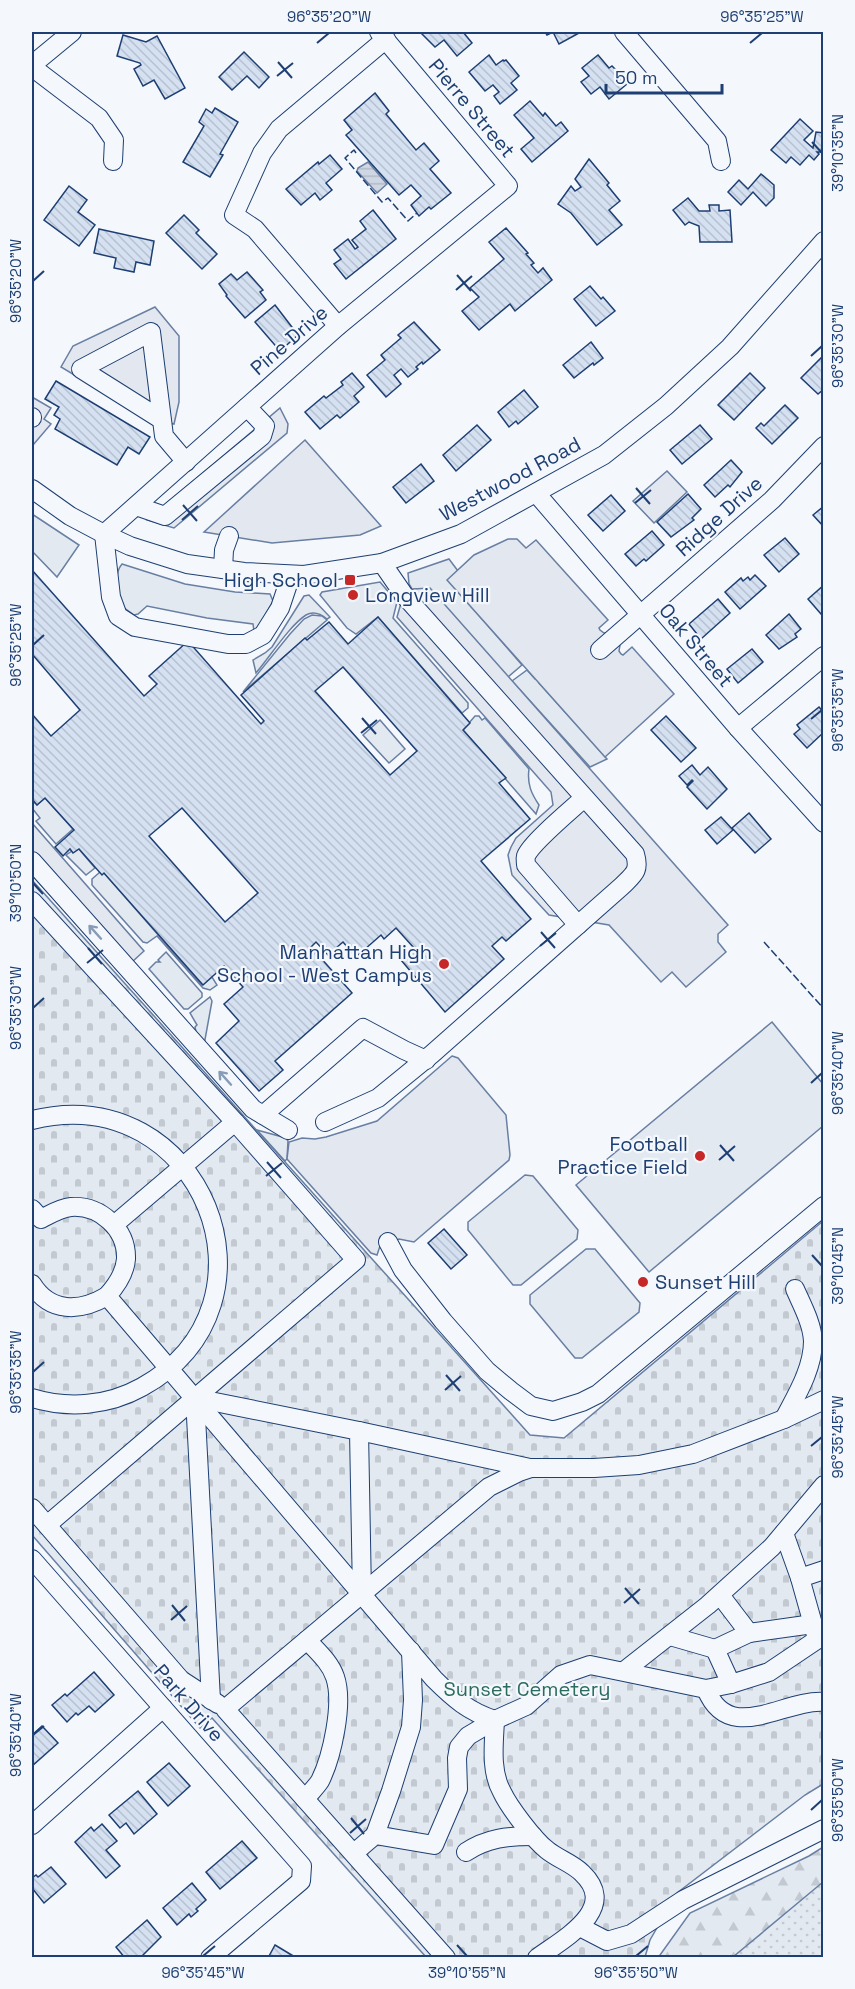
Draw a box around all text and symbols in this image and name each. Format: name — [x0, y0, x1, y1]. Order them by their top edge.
text: 96°35'20"W — [287, 7, 371, 26]
text: 96°35'25"W — [720, 7, 804, 26]
street label: Pierre Street — [423, 53, 521, 163]
scale bar — [606, 57, 722, 95]
text: 50 m — [615, 66, 657, 89]
text: 39°10'35"N — [828, 114, 847, 192]
text: 96°35'20"W — [6, 239, 25, 323]
street label: Pine Drive — [245, 299, 333, 381]
text: 96°35'30"W — [828, 304, 847, 388]
street label: Westwood Road — [435, 431, 585, 527]
street label: Ridge Drive — [670, 470, 768, 562]
place label: High School — [224, 567, 338, 593]
marker: High School — [343, 573, 357, 587]
place label: Longview Hill — [365, 582, 490, 608]
marker: Longview Hill — [346, 588, 360, 602]
street label: Oak Street — [653, 598, 739, 692]
text: 96°35'25"W — [6, 603, 25, 687]
text: 96°35'35"W — [828, 668, 847, 752]
text: 39°10'50"N — [6, 844, 25, 922]
one-way arrow — [88, 925, 102, 940]
place label: Manhattan High School - West Campus — [217, 939, 432, 988]
marker: Manhattan High School - West Campus — [437, 957, 451, 971]
text: 96°35'30"W — [6, 966, 25, 1050]
text: 96°35'40"W — [828, 1031, 847, 1115]
one-way arrow — [218, 1071, 232, 1086]
place label: Football Practice Field — [558, 1131, 688, 1180]
marker: Football Practice Field — [693, 1149, 707, 1163]
text: 39°10'45"N — [828, 1227, 847, 1305]
place label: Sunset Hill — [655, 1269, 756, 1295]
marker: Sunset Hill — [636, 1275, 650, 1289]
text: 96°35'35"W — [6, 1330, 25, 1414]
text: 96°35'45"W — [828, 1395, 847, 1479]
street label: Park Drive — [148, 1659, 230, 1747]
park label: Sunset Cemetery — [444, 1676, 610, 1702]
text: 96°35'40"W — [6, 1693, 25, 1777]
text: 96°35'50"W — [828, 1758, 847, 1842]
text: 96°35'45"W — [161, 1963, 245, 1982]
text: 39°10'55"N — [428, 1963, 506, 1982]
text: 96°35'50"W — [594, 1963, 678, 1982]

